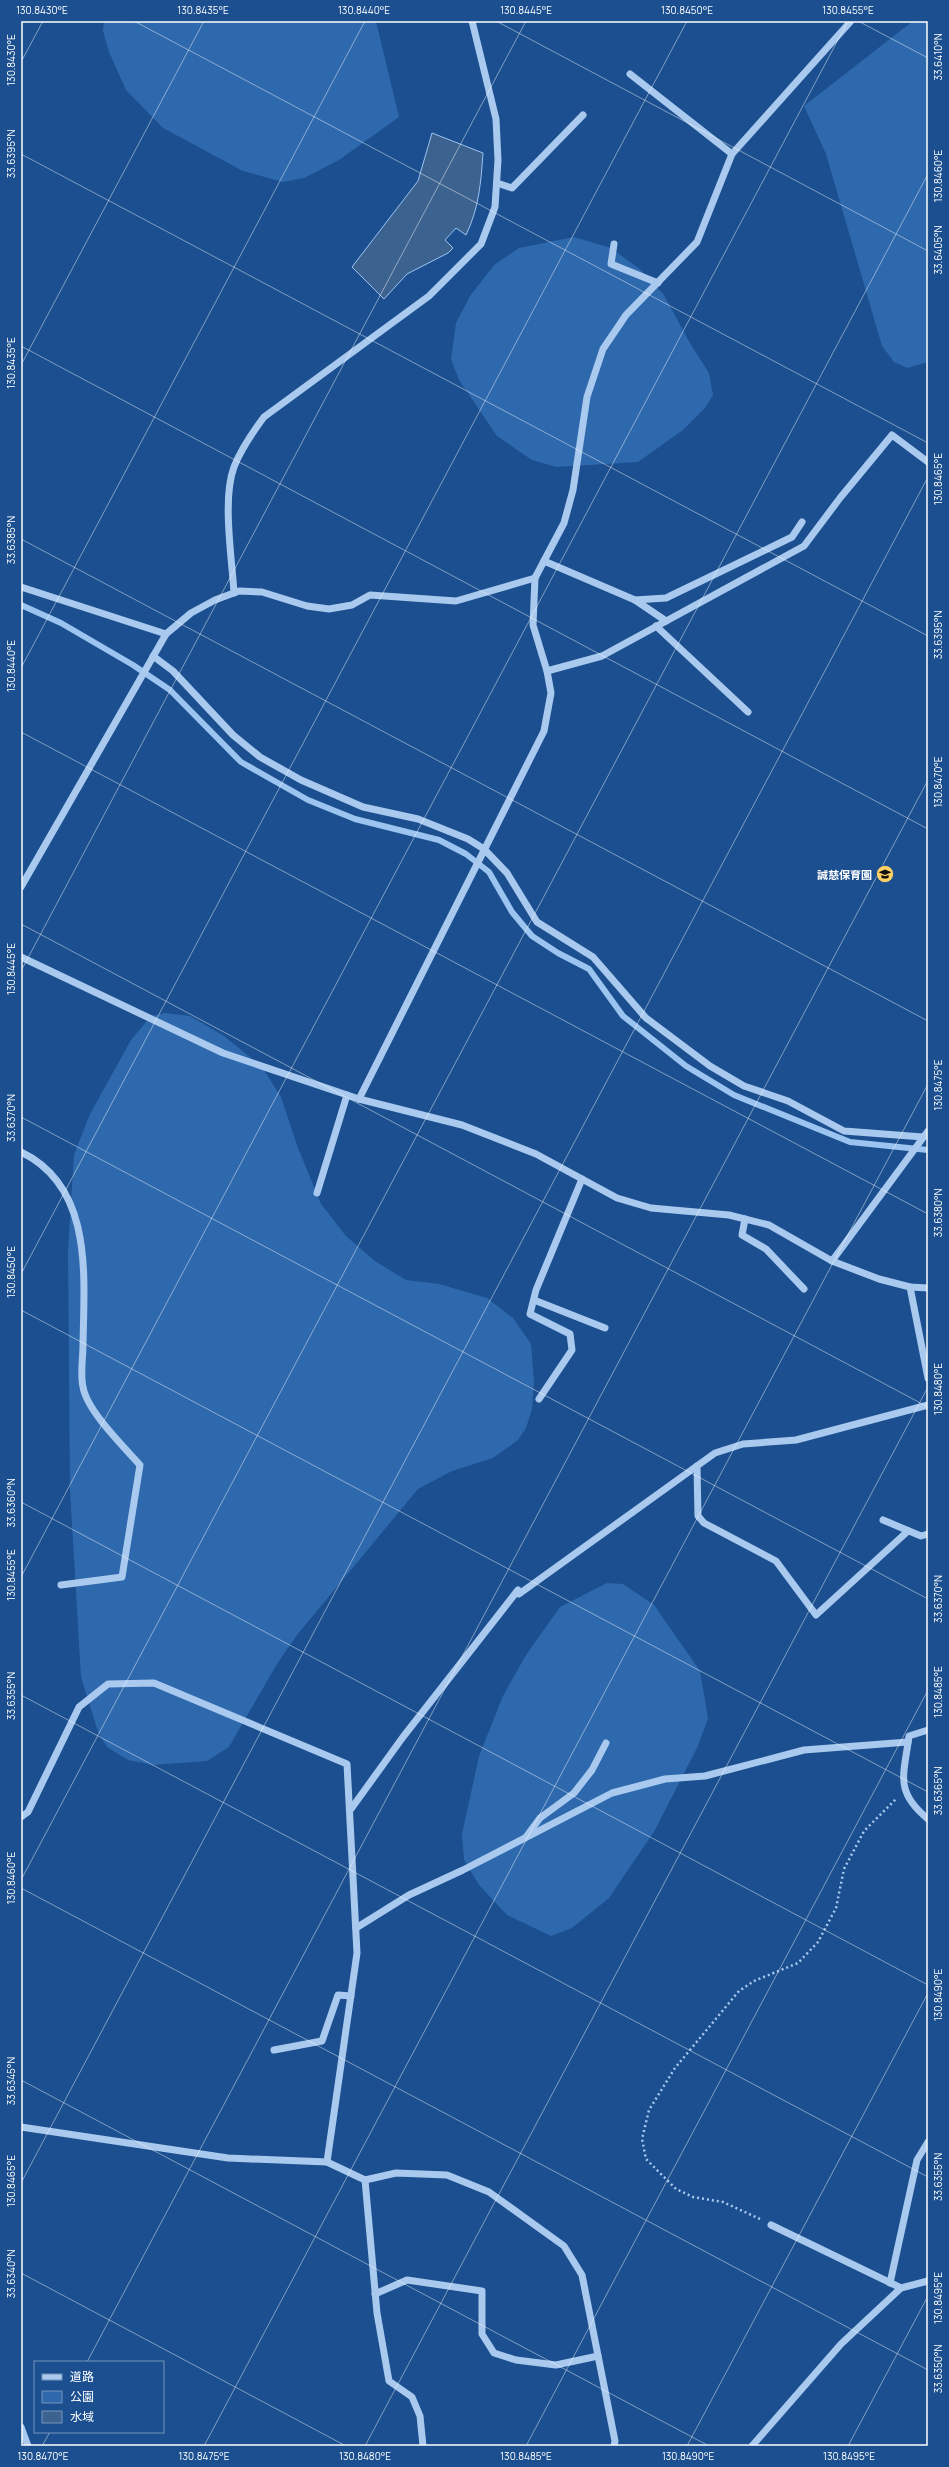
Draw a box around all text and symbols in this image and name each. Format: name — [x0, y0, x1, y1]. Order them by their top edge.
text: 130.8430°E — [16, 3, 68, 17]
text: 130.8435°E — [177, 3, 229, 17]
text: 130.8440°E — [338, 3, 390, 17]
text: 130.8445°E — [500, 3, 552, 17]
text: 130.8450°E — [661, 3, 713, 17]
text: 130.8455°E — [822, 3, 874, 17]
text: 33.6410°N — [931, 33, 945, 81]
text: 130.8430°E — [4, 34, 18, 86]
text: 33.6395°N — [4, 130, 18, 178]
text: 130.8460°E — [931, 150, 945, 202]
text: 33.6405°N — [931, 225, 945, 274]
text: 130.8435°E — [4, 337, 18, 389]
text: 130.8465°E — [931, 453, 945, 505]
text: 33.6385°N — [4, 516, 18, 564]
text: 33.6395°N — [931, 611, 945, 659]
text: 130.8440°E — [4, 640, 18, 692]
text: 130.8470°E — [931, 756, 945, 808]
school or university icon: 誠慈保育園 — [875, 864, 895, 884]
place label: 誠慈保育園 — [817, 867, 872, 882]
text: 130.8445°E — [4, 943, 18, 995]
text: 130.8475°E — [931, 1059, 945, 1110]
text: 33.6370°N — [4, 1094, 18, 1142]
text: 33.6380°N — [931, 1189, 945, 1237]
text: 130.8450°E — [4, 1246, 18, 1298]
text: 130.8480°E — [931, 1363, 945, 1415]
text: 33.6360°N — [4, 1478, 18, 1527]
text: 130.8455°E — [4, 1549, 18, 1601]
text: 33.6370°N — [931, 1575, 945, 1623]
text: 130.8485°E — [931, 1666, 945, 1718]
text: 33.6355°N — [4, 1672, 18, 1720]
text: 33.6365°N — [931, 1767, 945, 1815]
text: 130.8460°E — [4, 1852, 18, 1904]
text: 130.8490°E — [931, 1969, 945, 2021]
text: 33.6345°N — [4, 2057, 18, 2105]
text: 33.6355°N — [931, 2153, 945, 2201]
text: 130.8465°E — [4, 2155, 18, 2207]
text: 33.6340°N — [4, 2250, 18, 2298]
text: 130.8495°E — [931, 2272, 945, 2324]
text: 33.6350°N — [931, 2345, 945, 2393]
legend — [34, 2361, 164, 2433]
text: 道路 — [70, 2368, 94, 2385]
text: 公園 — [70, 2388, 94, 2405]
text: 水域 — [70, 2408, 94, 2425]
text: 130.8470°E — [17, 2449, 69, 2463]
text: 130.8475°E — [179, 2449, 230, 2463]
text: 130.8480°E — [339, 2449, 391, 2463]
text: 130.8485°E — [500, 2449, 552, 2463]
text: 130.8490°E — [662, 2449, 714, 2463]
text: 130.8495°E — [823, 2449, 875, 2463]

